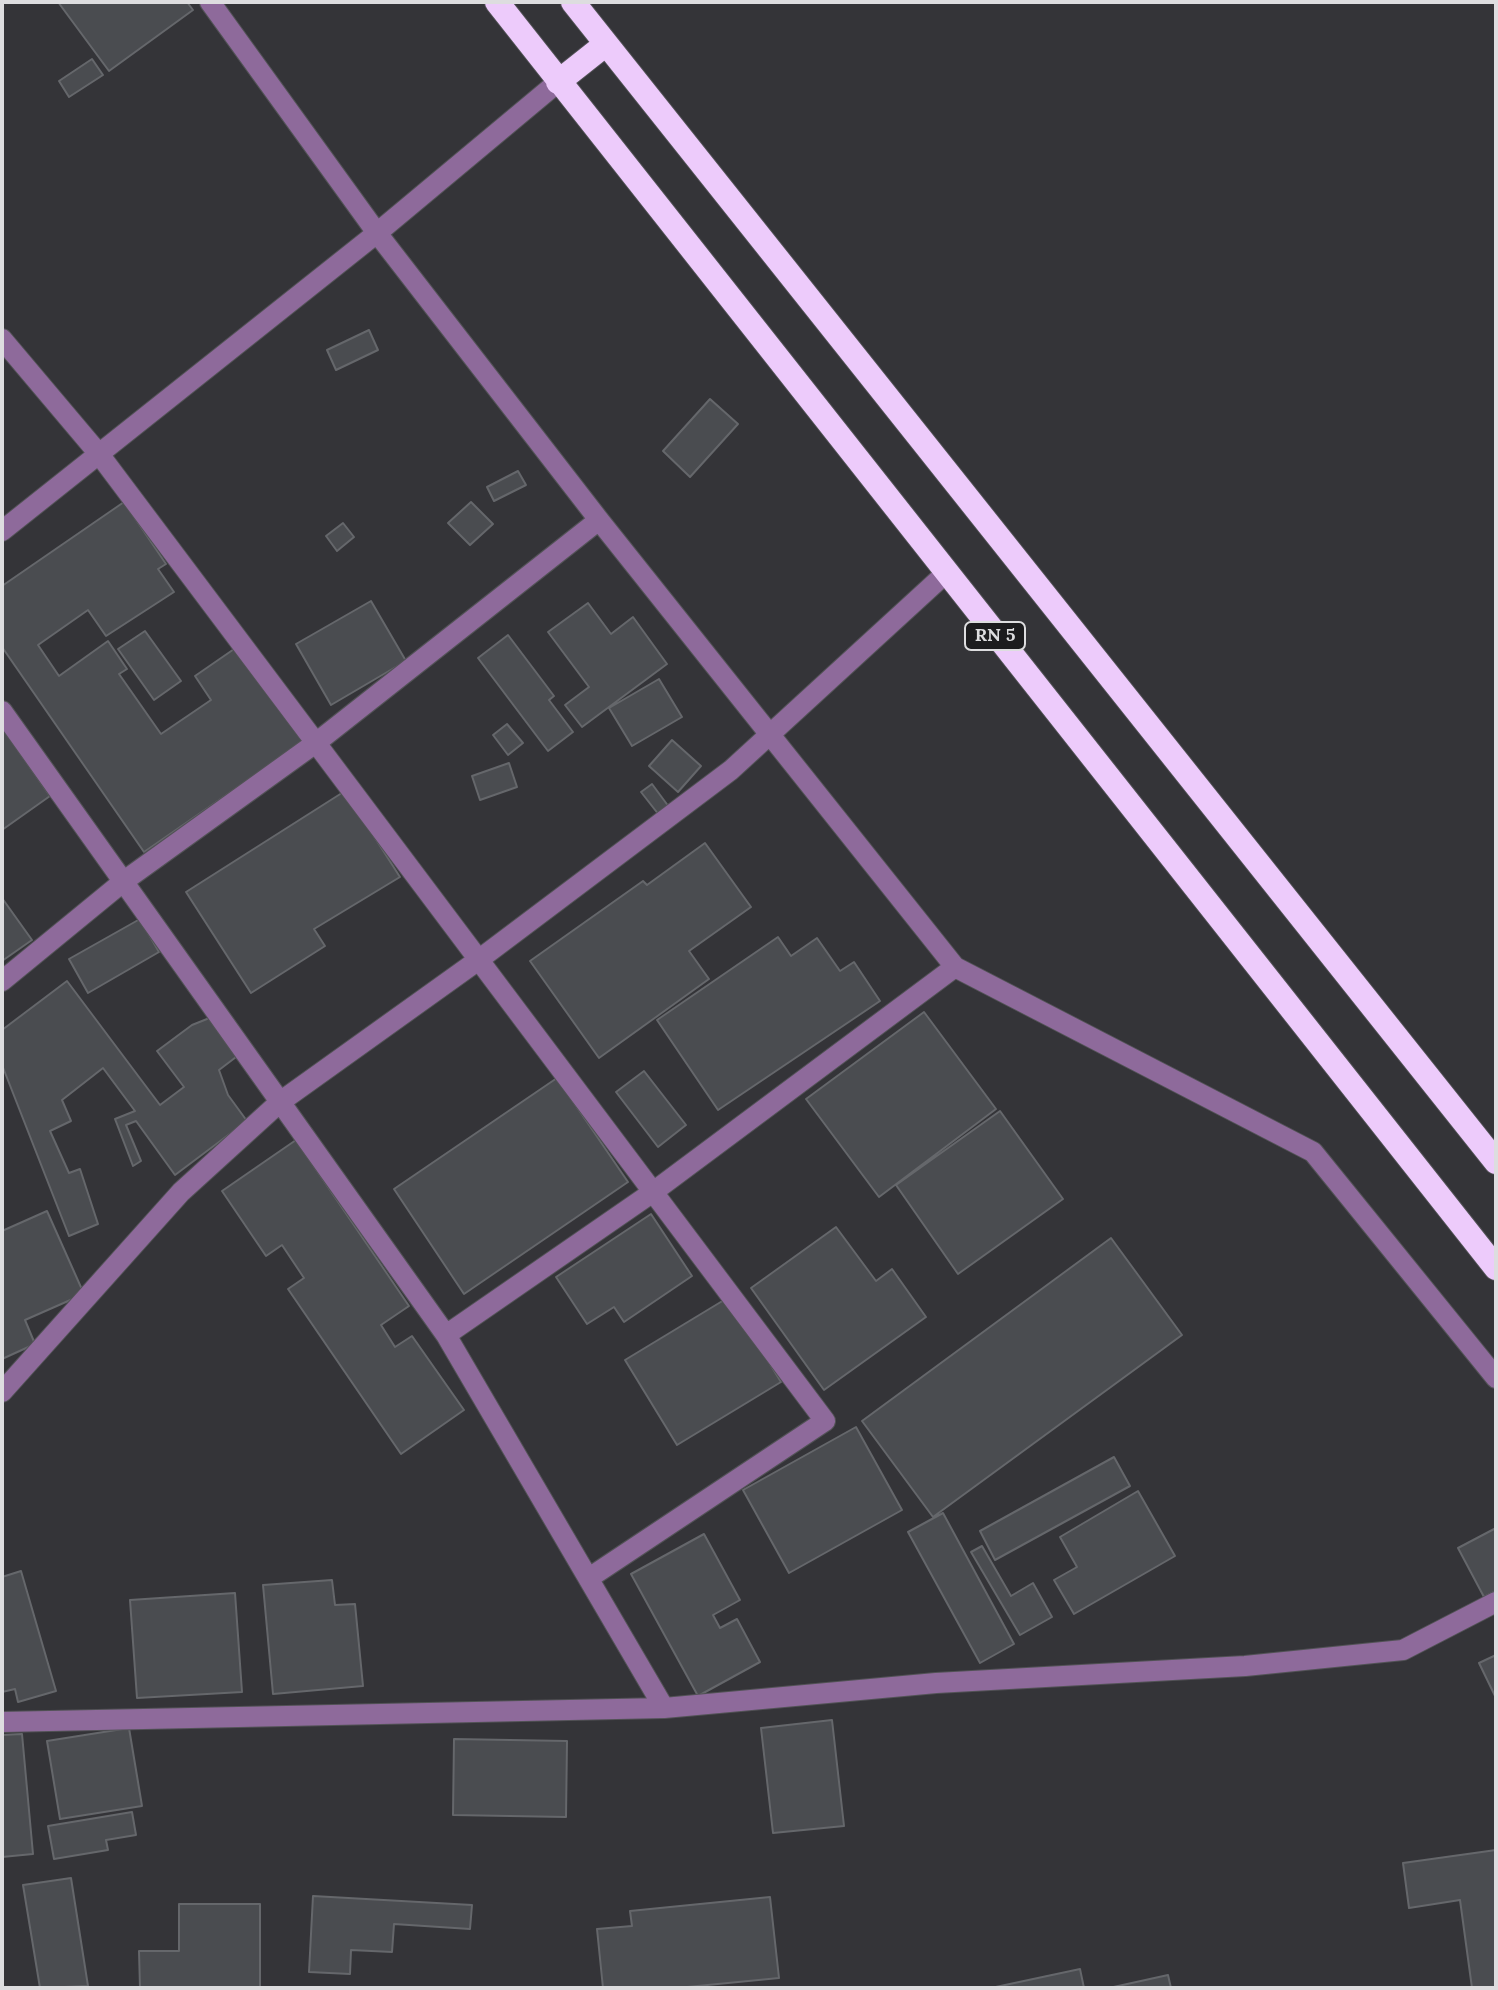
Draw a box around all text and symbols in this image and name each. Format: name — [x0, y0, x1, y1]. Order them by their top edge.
road number: RN 5 — [965, 622, 1025, 650]

